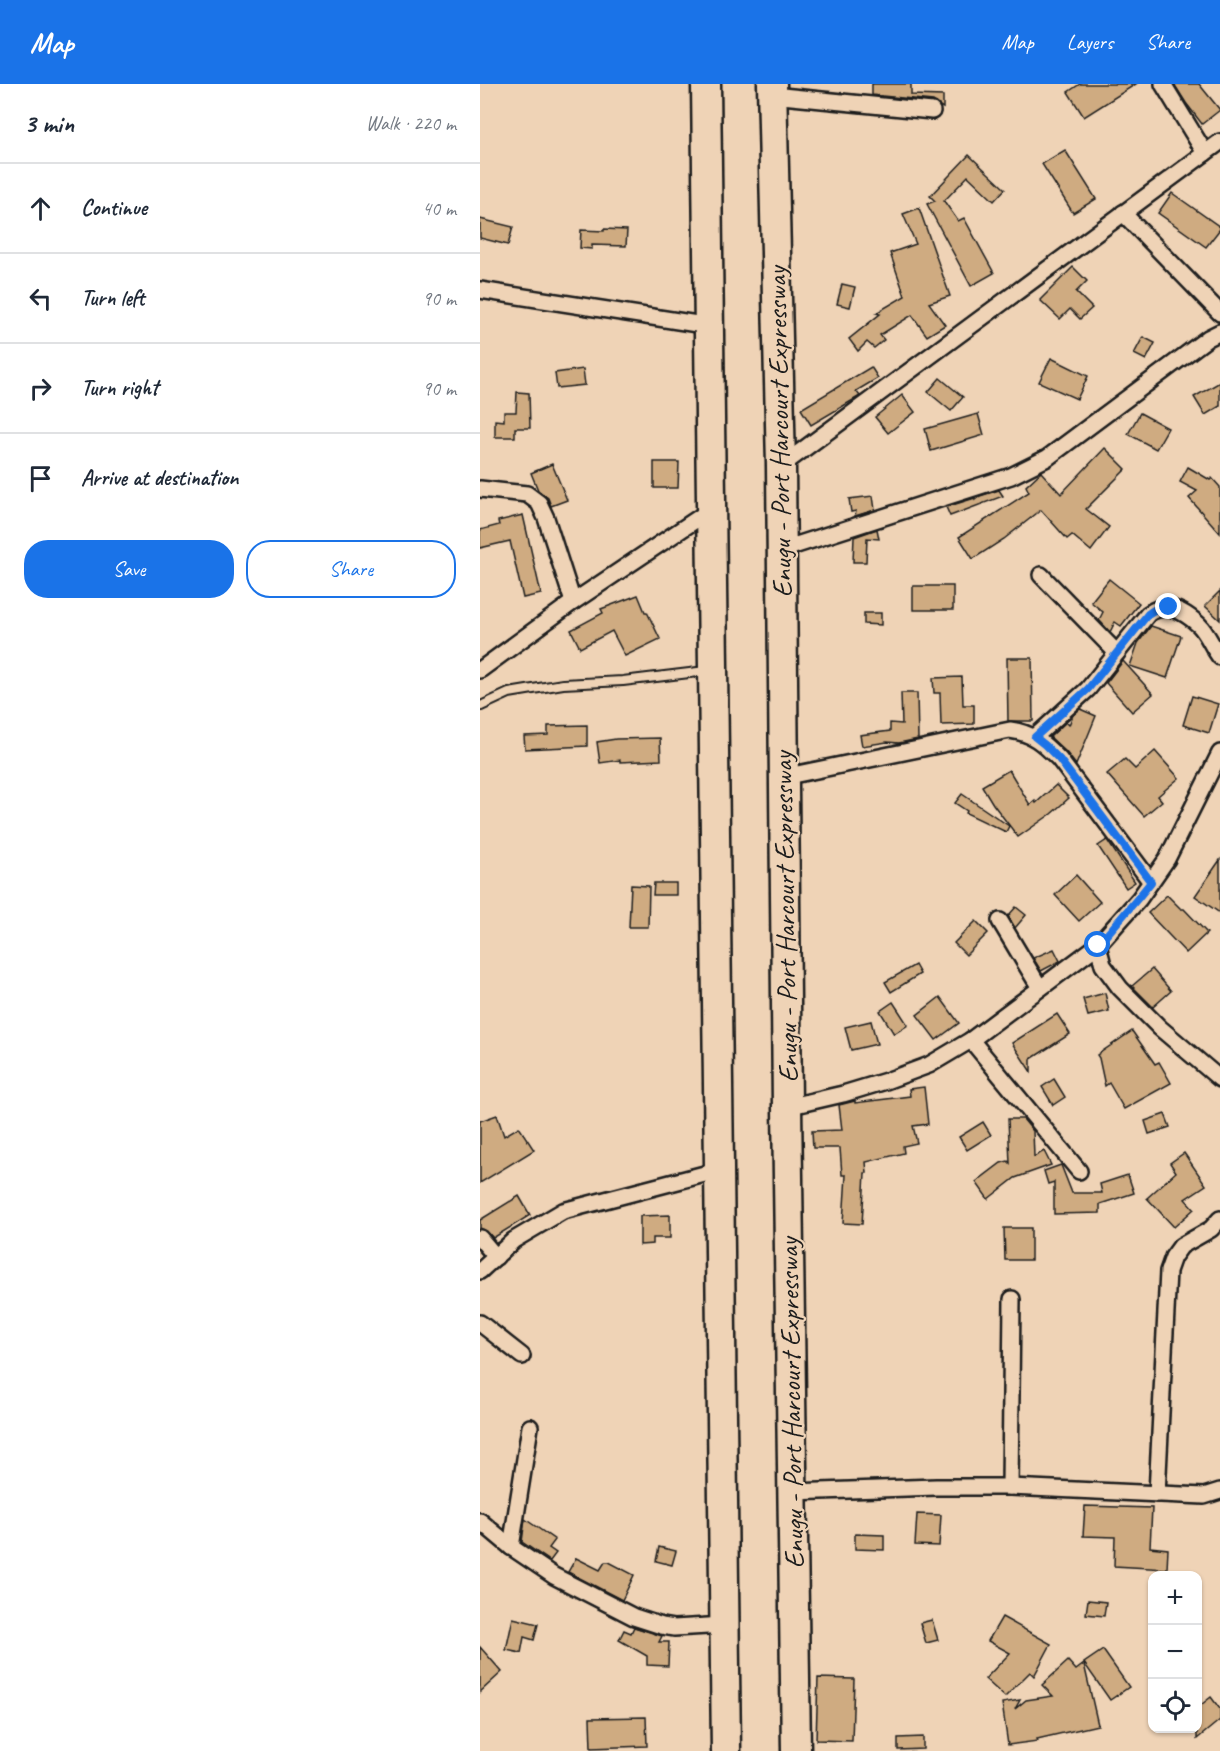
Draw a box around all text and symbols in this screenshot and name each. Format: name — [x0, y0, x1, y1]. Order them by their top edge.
text: Map — [30, 25, 73, 60]
text: Map — [1001, 29, 1034, 55]
text: Layers — [1067, 29, 1113, 55]
text: Share — [1146, 29, 1190, 55]
text: 3 min — [24, 107, 74, 140]
text: Walk · 220 m — [366, 111, 456, 136]
icon: ahead — [24, 192, 57, 225]
text: Continue — [81, 194, 147, 222]
text: 40 m — [422, 196, 456, 221]
street label: Enugu - Port Harcourt Expressway — [759, 264, 799, 598]
icon: left — [24, 282, 57, 315]
text: Turn left — [81, 284, 145, 312]
text: 90 m — [422, 286, 456, 311]
icon: right — [24, 372, 57, 405]
text: Turn right — [81, 374, 158, 402]
text: 90 m — [422, 376, 456, 401]
icon: arrive — [24, 462, 57, 495]
text: Arrive at destination — [81, 464, 238, 492]
button: Save — [24, 540, 234, 598]
button: Share — [246, 540, 456, 598]
route end — [1155, 593, 1181, 619]
street label: Enugu - Port Harcourt Expressway — [765, 749, 805, 1083]
route start — [1084, 931, 1110, 957]
street label: Enugu - Port Harcourt Expressway — [771, 1235, 811, 1569]
map controls — [1148, 1571, 1202, 1733]
button: + — [1148, 1571, 1202, 1625]
button: − — [1148, 1625, 1202, 1679]
button: locate — [1148, 1679, 1202, 1733]

